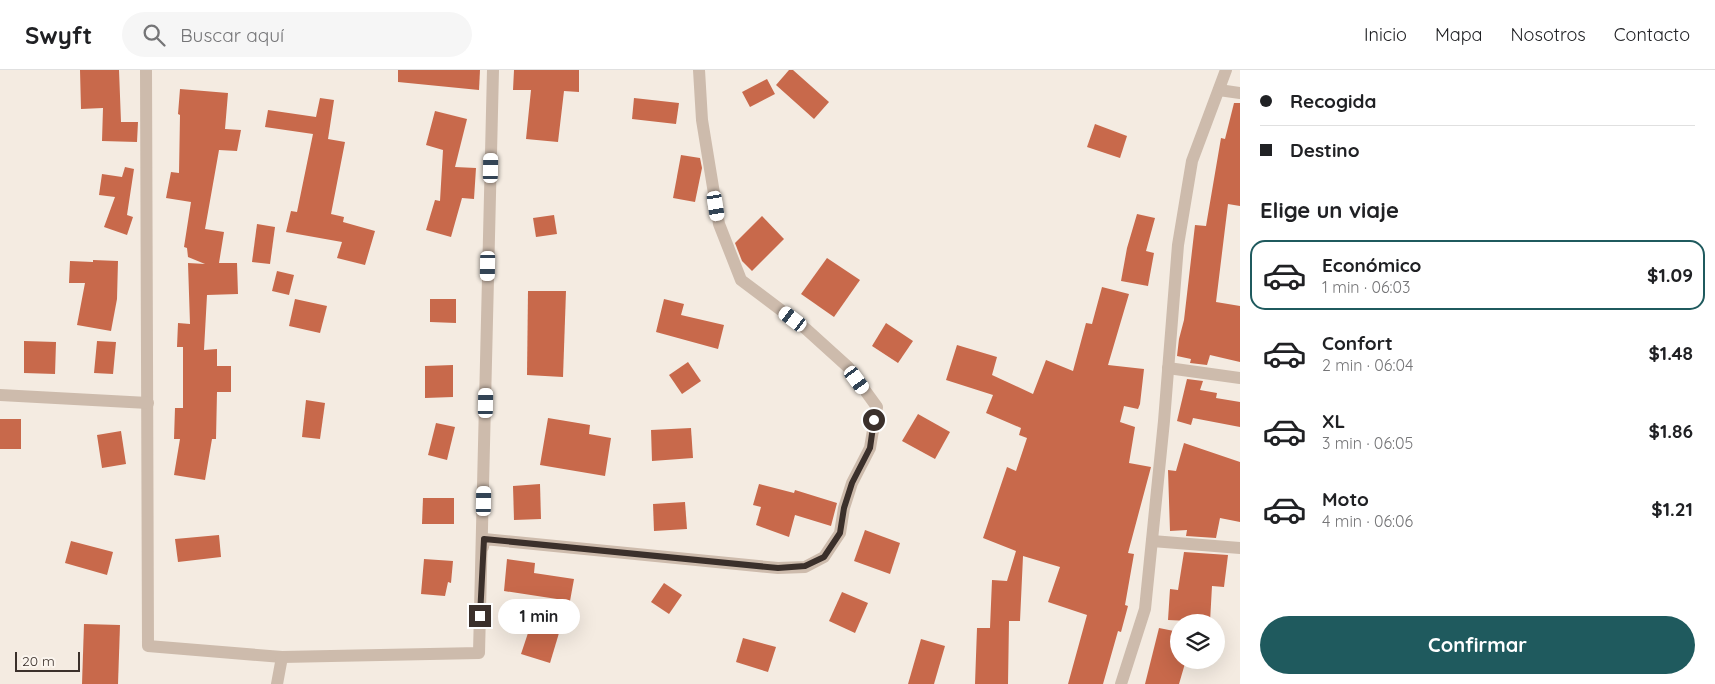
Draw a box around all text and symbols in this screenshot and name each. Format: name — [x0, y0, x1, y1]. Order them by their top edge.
search box — [122, 12, 472, 57]
text: Swyft — [25, 20, 92, 50]
icon: search — [140, 21, 168, 49]
text: Buscar aquí — [180, 23, 284, 47]
text: Inicio — [1364, 23, 1407, 46]
text: Mapa — [1435, 23, 1483, 46]
text: Nosotros — [1511, 23, 1586, 46]
text: Contacto — [1614, 23, 1690, 46]
text: Recogida — [1290, 89, 1376, 113]
text: Destino — [1290, 138, 1360, 162]
car — [483, 153, 498, 183]
car — [706, 190, 725, 222]
text: Elige un viaje — [1260, 196, 1399, 224]
car — [480, 251, 495, 281]
icon: car — [1262, 253, 1307, 298]
text: Económico — [1322, 253, 1421, 277]
text: $1.09 — [1647, 263, 1693, 287]
text: 1 min · 06:03 — [1322, 277, 1410, 297]
car — [776, 304, 809, 334]
icon: car — [1262, 331, 1307, 376]
text: Confort — [1322, 331, 1393, 355]
text: $1.48 — [1649, 341, 1693, 365]
text: 2 min · 06:04 — [1322, 355, 1413, 375]
car — [842, 363, 871, 397]
car — [478, 388, 493, 418]
route start — [863, 409, 885, 431]
icon: car — [1262, 409, 1307, 454]
text: XL — [1322, 409, 1345, 433]
text: $1.86 — [1649, 419, 1693, 443]
text: 3 min · 06:05 — [1322, 433, 1413, 453]
car — [476, 486, 491, 516]
icon: car — [1262, 487, 1307, 532]
text: Moto — [1322, 487, 1369, 511]
text: $1.21 — [1651, 497, 1693, 521]
text: 4 min · 06:06 — [1322, 511, 1413, 531]
callout: 1 min — [498, 598, 580, 634]
route end — [469, 605, 491, 627]
text: 1 min — [520, 606, 558, 626]
map controls — [1170, 614, 1225, 669]
button: layers — [1170, 614, 1225, 669]
button: Confirmar — [1260, 616, 1695, 674]
scale bar — [15, 649, 80, 672]
text: 20 m — [22, 652, 55, 670]

